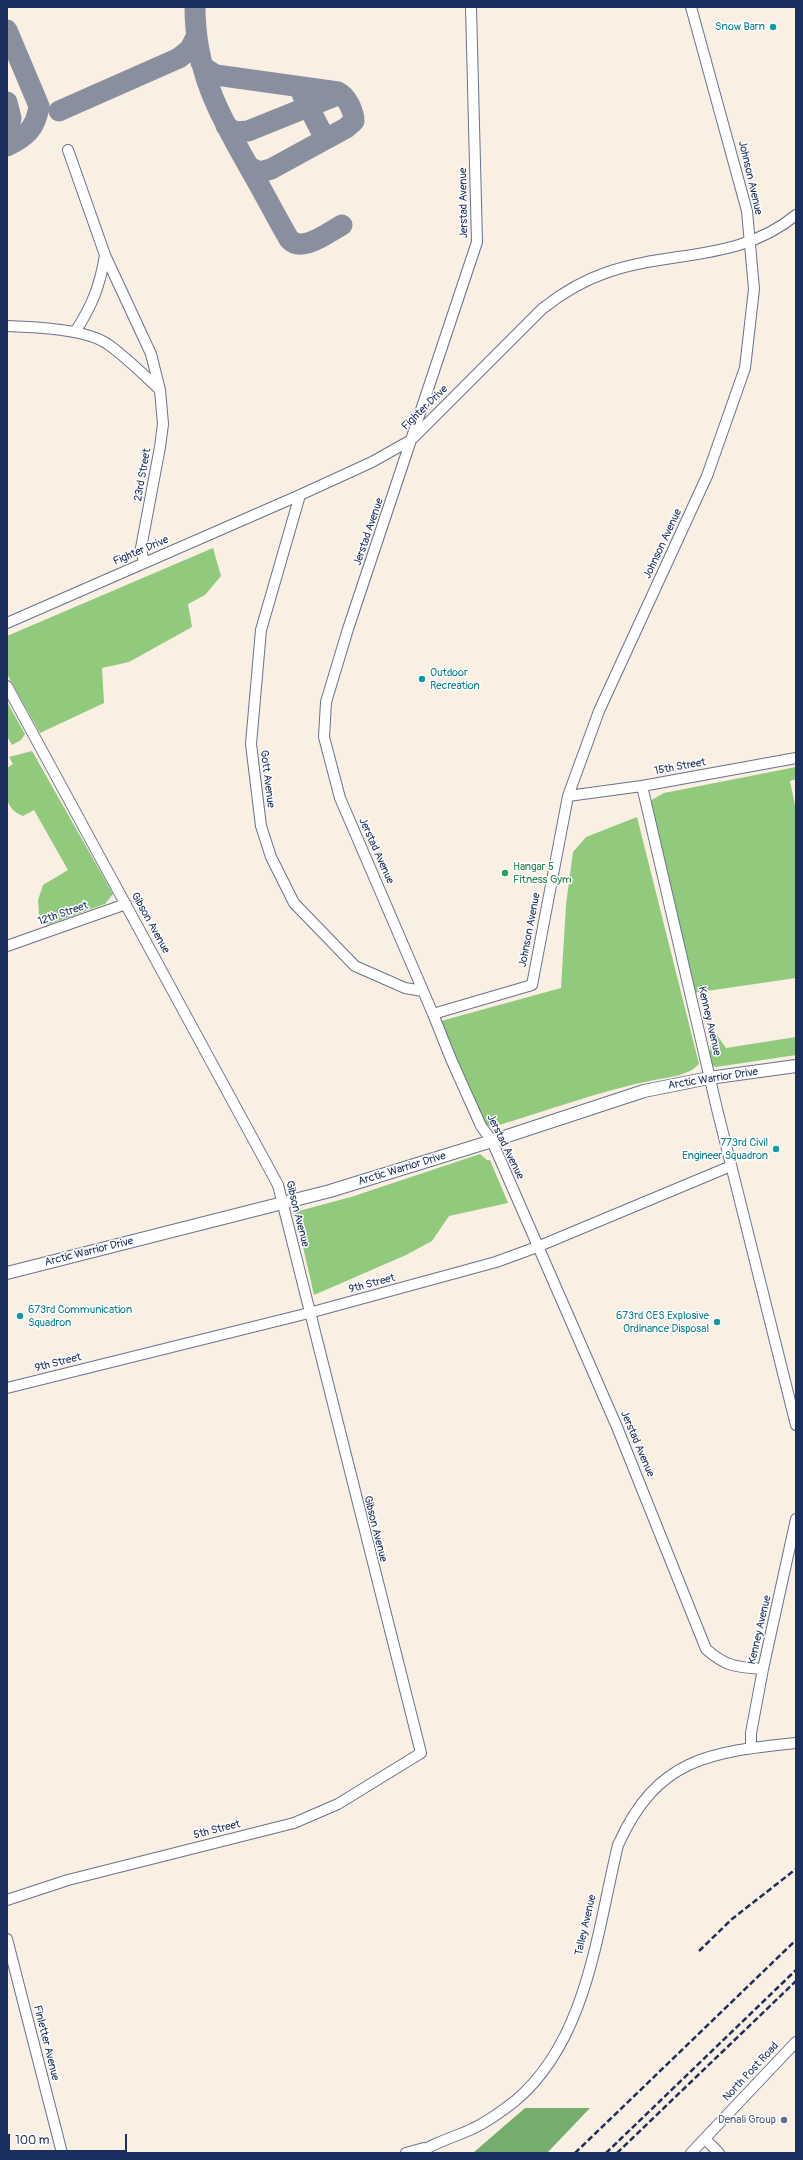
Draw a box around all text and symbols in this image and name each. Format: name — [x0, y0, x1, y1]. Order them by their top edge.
place label: Snow Barn — [715, 20, 765, 34]
marker: Snow Barn — [768, 22, 778, 32]
street label: Johnson Avenue — [735, 140, 765, 216]
street label: Jerstad Avenue — [457, 168, 471, 238]
street label: Fighter Drive — [399, 383, 451, 433]
street label: 23rd Street — [132, 448, 154, 502]
street label: Jerstad Avenue — [351, 496, 387, 568]
street label: Johnson Avenue — [641, 507, 685, 581]
street label: Fighter Drive — [111, 533, 171, 569]
place label: Outdoor Recreation — [430, 666, 480, 692]
marker: Outdoor Recreation — [417, 674, 427, 684]
street label: Gott Avenue — [257, 749, 277, 809]
street label: 15th Street — [653, 756, 707, 778]
street label: Jerstad Avenue — [356, 816, 396, 886]
place label: Hangar 5 Fitness Gym — [513, 860, 572, 886]
marker: Hangar 5 Fitness Gym — [500, 868, 510, 878]
street label: Gibson Avenue — [128, 890, 172, 956]
street label: Johnson Avenue — [516, 892, 544, 968]
street label: 12th Street — [36, 899, 90, 929]
street label: Kenney Avenue — [695, 985, 723, 1057]
street label: Arctic Warrior Drive — [667, 1065, 759, 1093]
street label: Jerstad Avenue — [484, 1112, 526, 1182]
place label: 773rd Civil Engineer Squadron — [682, 1136, 768, 1162]
marker: 773rd Civil Engineer Squadron — [771, 1144, 781, 1154]
street label: Arctic Warrior Drive — [357, 1149, 447, 1189]
street label: Gibson Avenue — [282, 1180, 312, 1248]
street label: Arctic Warrior Drive — [43, 1235, 135, 1269]
street label: 9th Street — [347, 1271, 397, 1297]
place label: 673rd Communication Squadron — [28, 1303, 132, 1329]
place label: 673rd CES Explosive Ordinance Disposal — [616, 1309, 709, 1335]
marker: 673rd Communication Squadron — [15, 1311, 25, 1321]
marker: 673rd CES Explosive Ordinance Disposal — [712, 1317, 722, 1327]
street label: 9th Street — [33, 1351, 83, 1375]
street label: Jerstad Avenue — [617, 1409, 657, 1479]
street label: Gibson Avenue — [360, 1495, 390, 1563]
street label: Kenney Avenue — [746, 1594, 774, 1666]
street label: 5th Street — [192, 1818, 242, 1842]
street label: Talley Avenue — [573, 1893, 599, 1957]
street label: Finletter Avenue — [30, 2004, 62, 2082]
street label: North Post Road — [720, 2040, 782, 2104]
place label: Denali Group — [718, 2113, 776, 2127]
marker: Denali Group — [779, 2115, 789, 2125]
scale bar — [10, 2126, 129, 2152]
text: 100 m — [15, 2133, 49, 2148]

